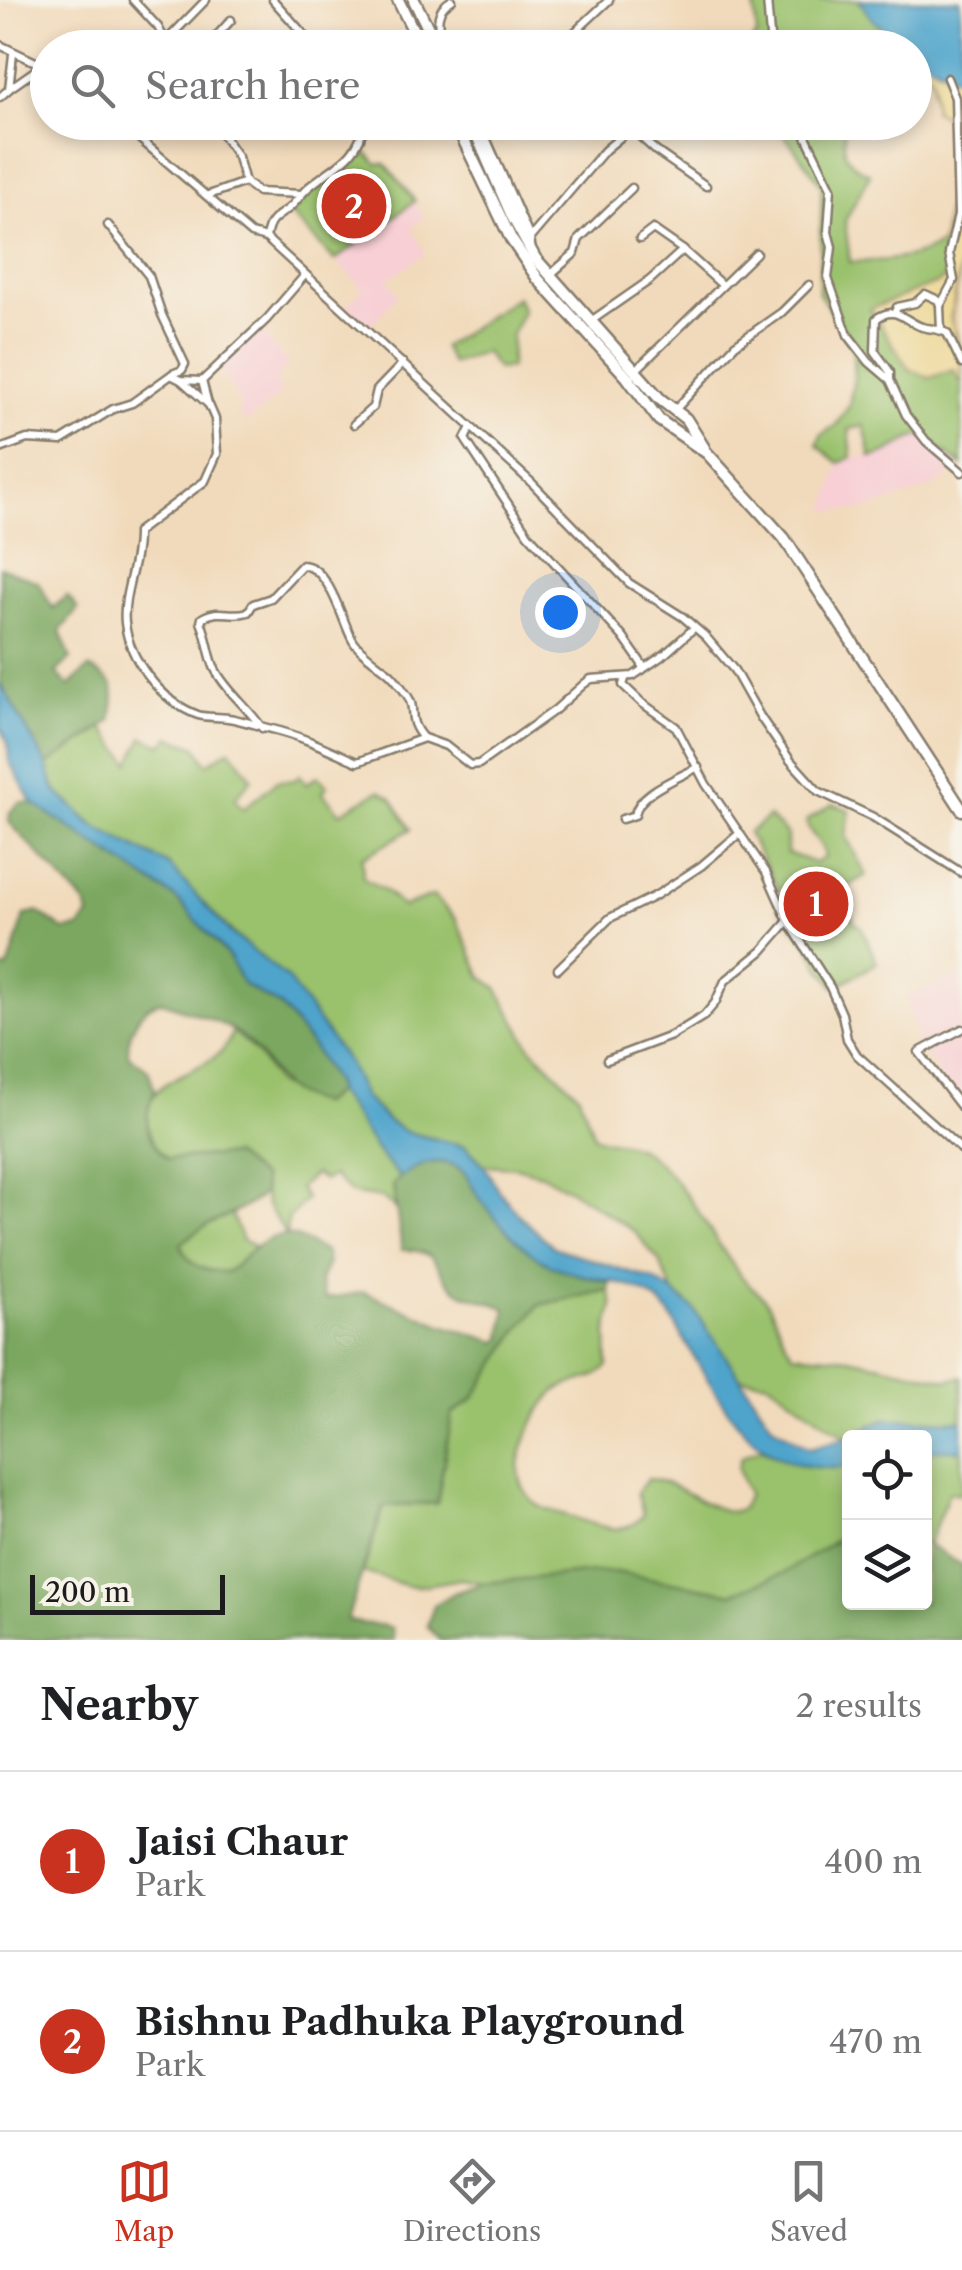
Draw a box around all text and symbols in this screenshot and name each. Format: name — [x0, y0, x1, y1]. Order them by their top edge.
search box — [30, 30, 932, 140]
icon: search — [65, 58, 120, 113]
text: Search here — [145, 62, 360, 109]
pin: 2 — [322, 168, 386, 244]
your location — [535, 587, 586, 638]
pin: 1 — [784, 866, 848, 942]
map controls — [842, 1430, 932, 1610]
button: locate — [842, 1430, 932, 1520]
button: layers — [842, 1520, 932, 1610]
scale bar — [30, 1570, 225, 1614]
text: 200 m — [45, 1575, 130, 1609]
text: Nearby — [40, 1679, 198, 1731]
text: 2 results — [796, 1686, 922, 1725]
text: Jaisi Chaur — [135, 1818, 348, 1865]
text: 1 — [65, 1842, 80, 1881]
text: 400 m — [825, 1842, 922, 1881]
text: Park — [135, 1865, 205, 1904]
text: Bishnu Padhuka Playground — [135, 1998, 685, 2045]
text: 2 — [63, 2022, 82, 2061]
text: 470 m — [829, 2022, 922, 2061]
text: Park — [135, 2045, 205, 2084]
tab: Map — [114, 2154, 174, 2248]
tab: Directions — [403, 2154, 541, 2248]
tab: Saved — [770, 2154, 848, 2248]

